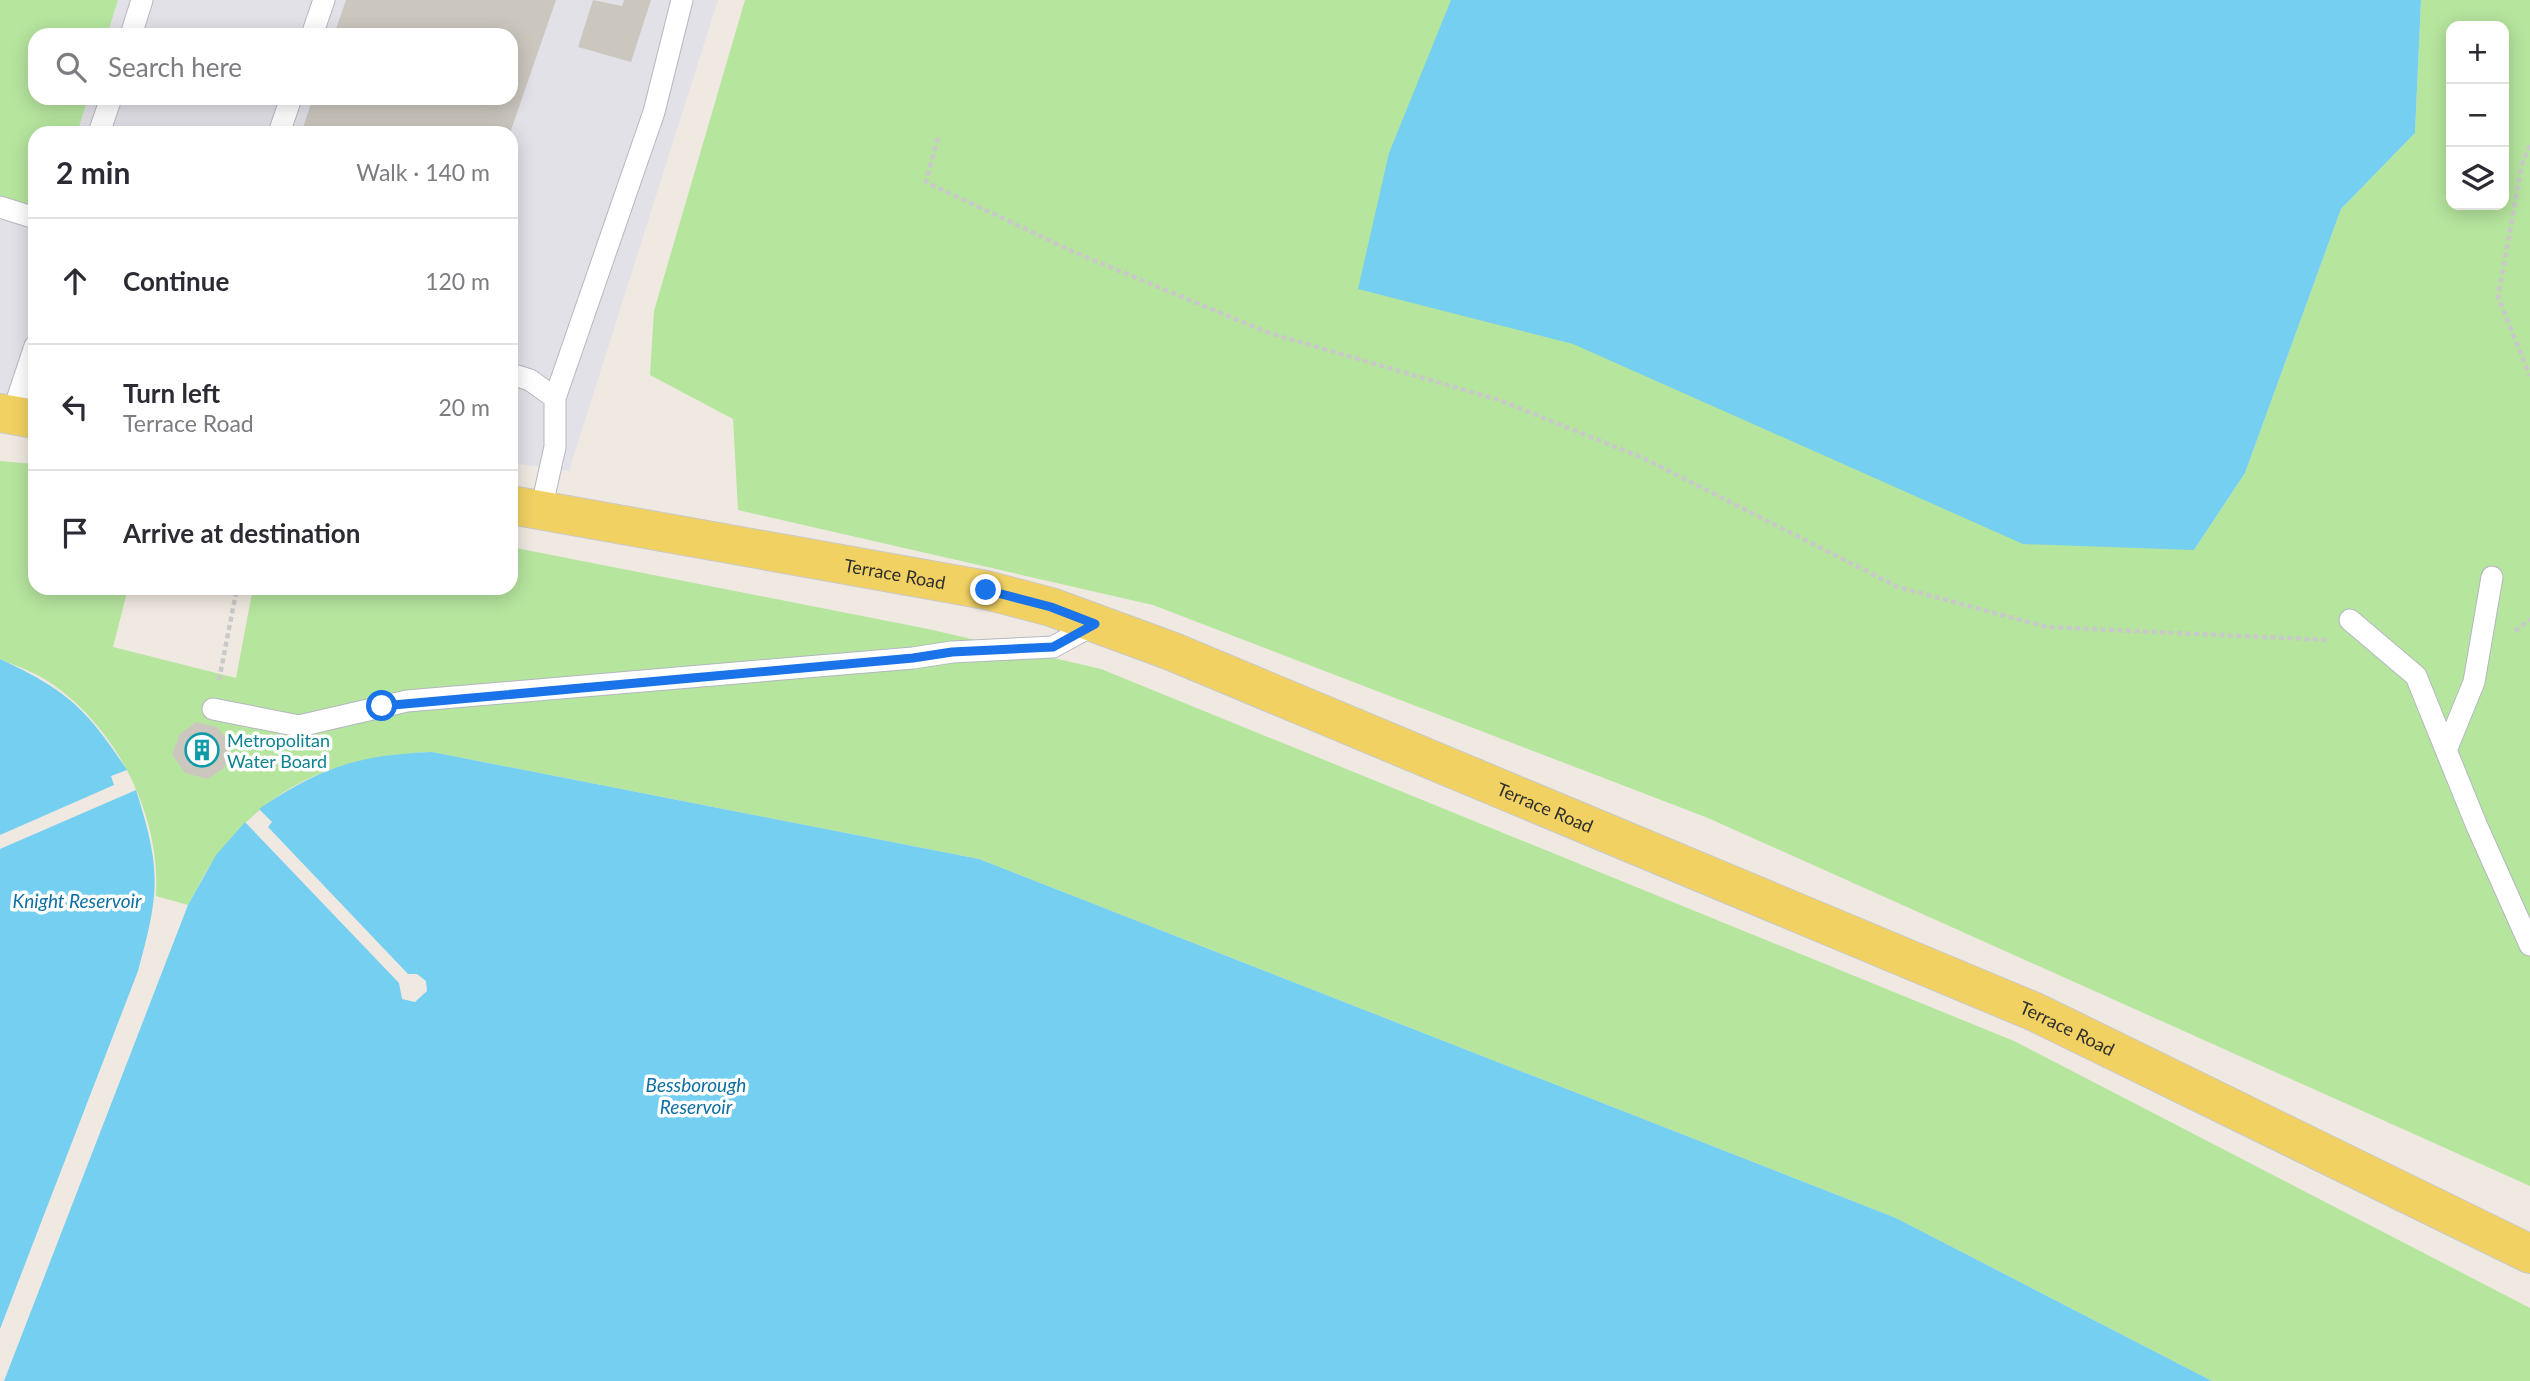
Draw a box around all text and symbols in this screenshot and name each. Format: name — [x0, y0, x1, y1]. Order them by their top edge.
map controls — [2446, 21, 2509, 210]
button: + — [2446, 21, 2509, 84]
search box — [28, 28, 518, 105]
icon: search — [52, 48, 90, 86]
text: Search here — [108, 51, 242, 83]
button: − — [2446, 84, 2509, 147]
button: layers — [2446, 147, 2509, 210]
text: 2 min — [56, 154, 130, 190]
text: Walk · 140 m — [356, 158, 490, 186]
icon: ahead — [56, 262, 94, 300]
text: Continue — [123, 265, 229, 297]
text: 120 m — [425, 267, 490, 295]
text: Turn left — [123, 377, 220, 409]
icon: left — [56, 388, 94, 426]
text: 20 m — [439, 393, 490, 421]
text: Terrace Road — [123, 409, 254, 437]
icon: arrive — [56, 514, 94, 552]
text: Arrive at destination — [123, 517, 360, 549]
street label: Terrace Road — [843, 554, 947, 594]
route end — [970, 574, 1001, 605]
route start — [366, 690, 397, 721]
place label: Metropolitan Water Board — [227, 729, 330, 772]
building icon: Metropolitan Water Board — [183, 731, 221, 769]
street label: Terrace Road — [1494, 777, 1597, 837]
water label: Knight Reservoir — [13, 889, 142, 912]
street label: Terrace Road — [2017, 996, 2118, 1060]
water label: Bessborough Reservoir — [646, 1073, 746, 1118]

